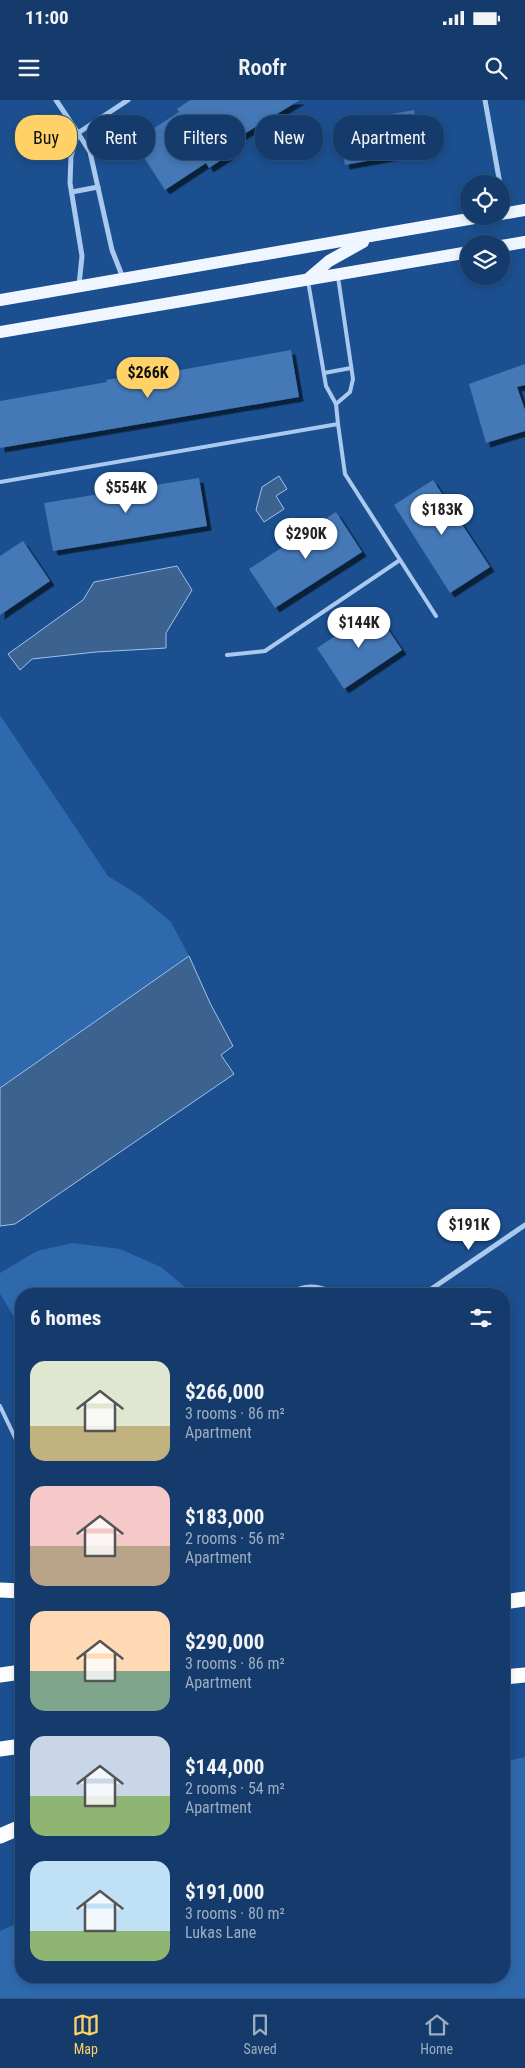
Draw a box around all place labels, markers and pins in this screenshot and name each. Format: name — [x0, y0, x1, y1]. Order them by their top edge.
pin: $266K — [113, 356, 183, 399]
pin: $554K — [91, 472, 161, 514]
pin: $183K — [407, 494, 477, 536]
pin: $290K — [271, 518, 341, 560]
pin: $144K — [324, 606, 394, 649]
pin: $191K — [434, 1208, 504, 1251]

